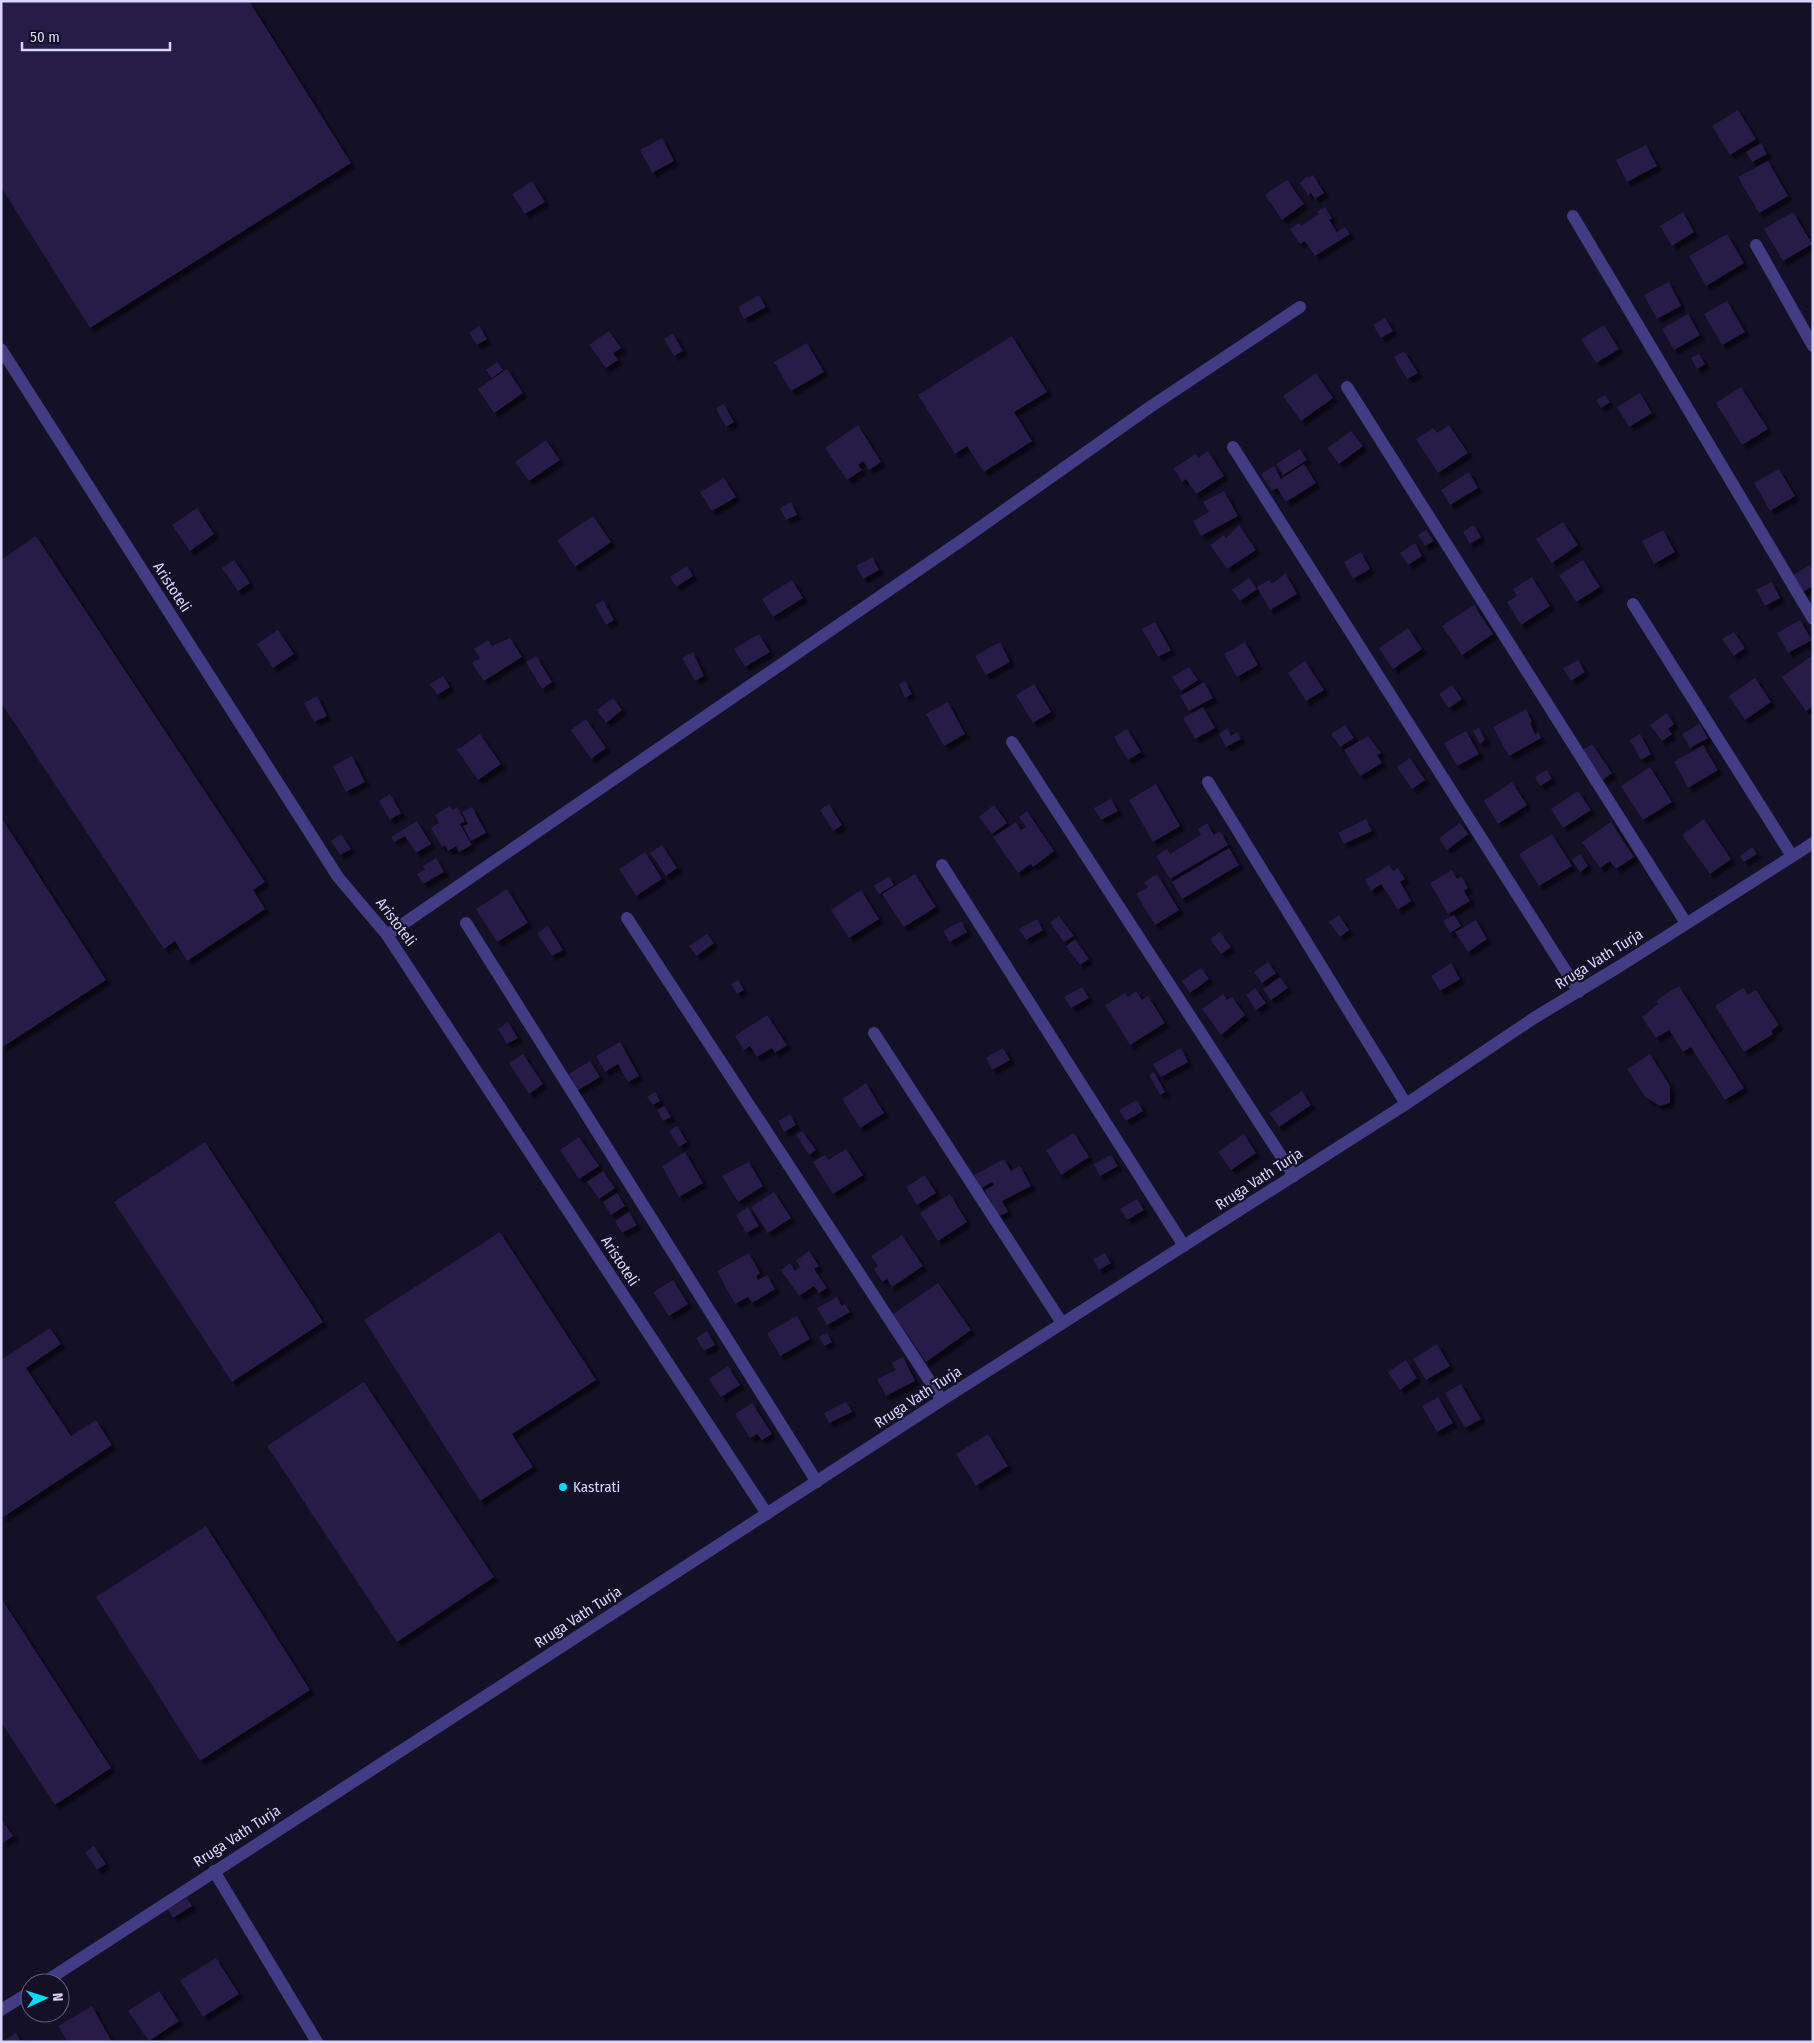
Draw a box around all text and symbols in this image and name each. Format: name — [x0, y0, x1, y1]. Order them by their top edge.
scale bar — [22, 20, 170, 52]
text: 50 m — [30, 28, 60, 46]
street label: Aristoteli — [149, 559, 195, 615]
street label: Aristoteli — [372, 894, 420, 950]
street label: Rruga Vath Turja — [1552, 925, 1646, 993]
street label: Rruga Vath Turja — [1212, 1144, 1306, 1214]
street label: Aristoteli — [597, 1233, 643, 1289]
street label: Rruga Vath Turja — [871, 1362, 965, 1432]
place label: Kastrati — [573, 1478, 620, 1496]
marker: Kastrati — [557, 1481, 569, 1493]
street label: Rruga Vath Turja — [531, 1582, 625, 1652]
street label: Rruga Vath Turja — [190, 1801, 284, 1871]
north arrow — [20, 1973, 70, 2023]
text: N — [49, 1992, 66, 2002]

